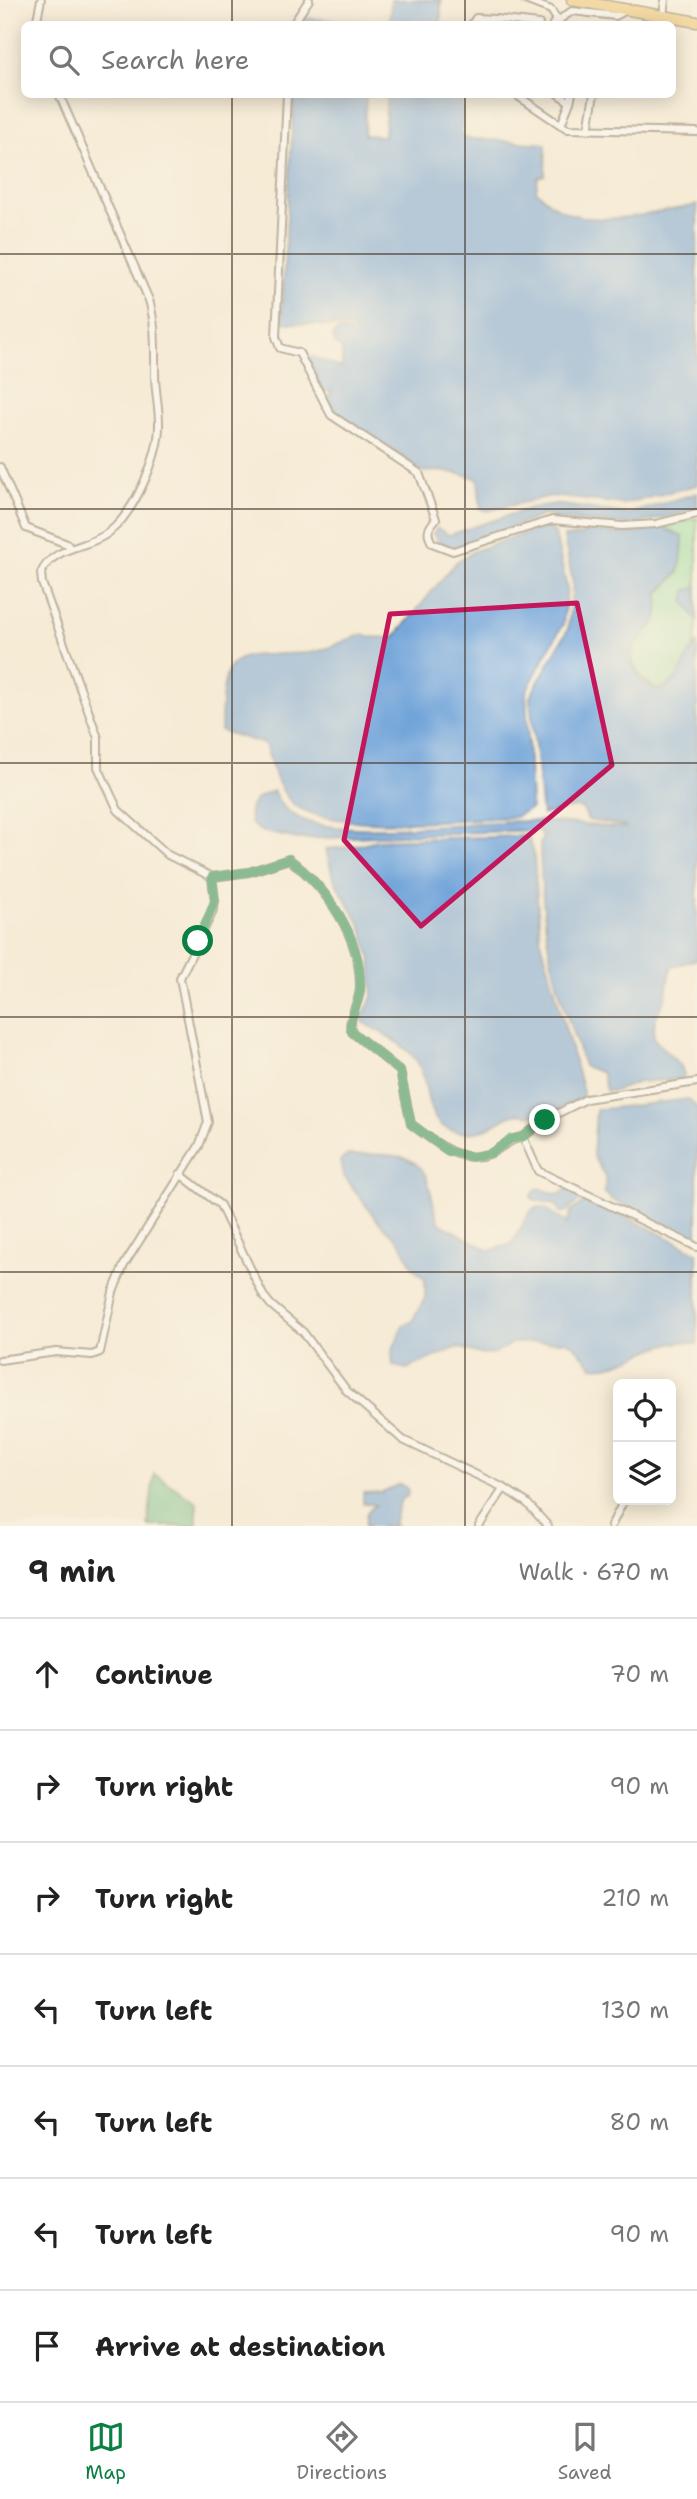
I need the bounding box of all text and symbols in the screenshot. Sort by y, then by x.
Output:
search box [21,21,676,98]
icon: search [45,41,83,79]
text: Search here [101,42,250,77]
route start [182,925,213,956]
route end [529,1104,560,1135]
map controls [613,1379,676,1505]
button: locate [613,1379,676,1442]
button: layers [613,1442,676,1505]
text: 9 min [28,1551,115,1592]
text: Walk · 670 m [518,1557,669,1587]
icon: ahead [28,1655,66,1693]
text: Continue [95,1657,213,1692]
text: 70 m [610,1659,669,1689]
icon: right [28,1767,66,1805]
text: Turn right [95,1769,233,1804]
text: 90 m [609,1771,669,1801]
icon: right [28,1879,66,1917]
text: Turn right [95,1881,233,1916]
text: 210 m [601,1883,669,1913]
icon: left [28,1991,66,2029]
text: Turn left [95,1993,212,2028]
text: 130 m [601,1995,669,2025]
icon: left [28,2103,66,2141]
text: Turn left [95,2105,212,2140]
text: 80 m [610,2107,669,2137]
icon: left [28,2215,66,2253]
text: Turn left [95,2217,212,2252]
text: 90 m [609,2219,669,2249]
icon: arrive [28,2327,66,2365]
text: Arrive at destination [95,2329,385,2364]
tab: Map [85,2418,126,2485]
tab: Directions [297,2418,387,2485]
tab: Saved [558,2418,612,2485]

